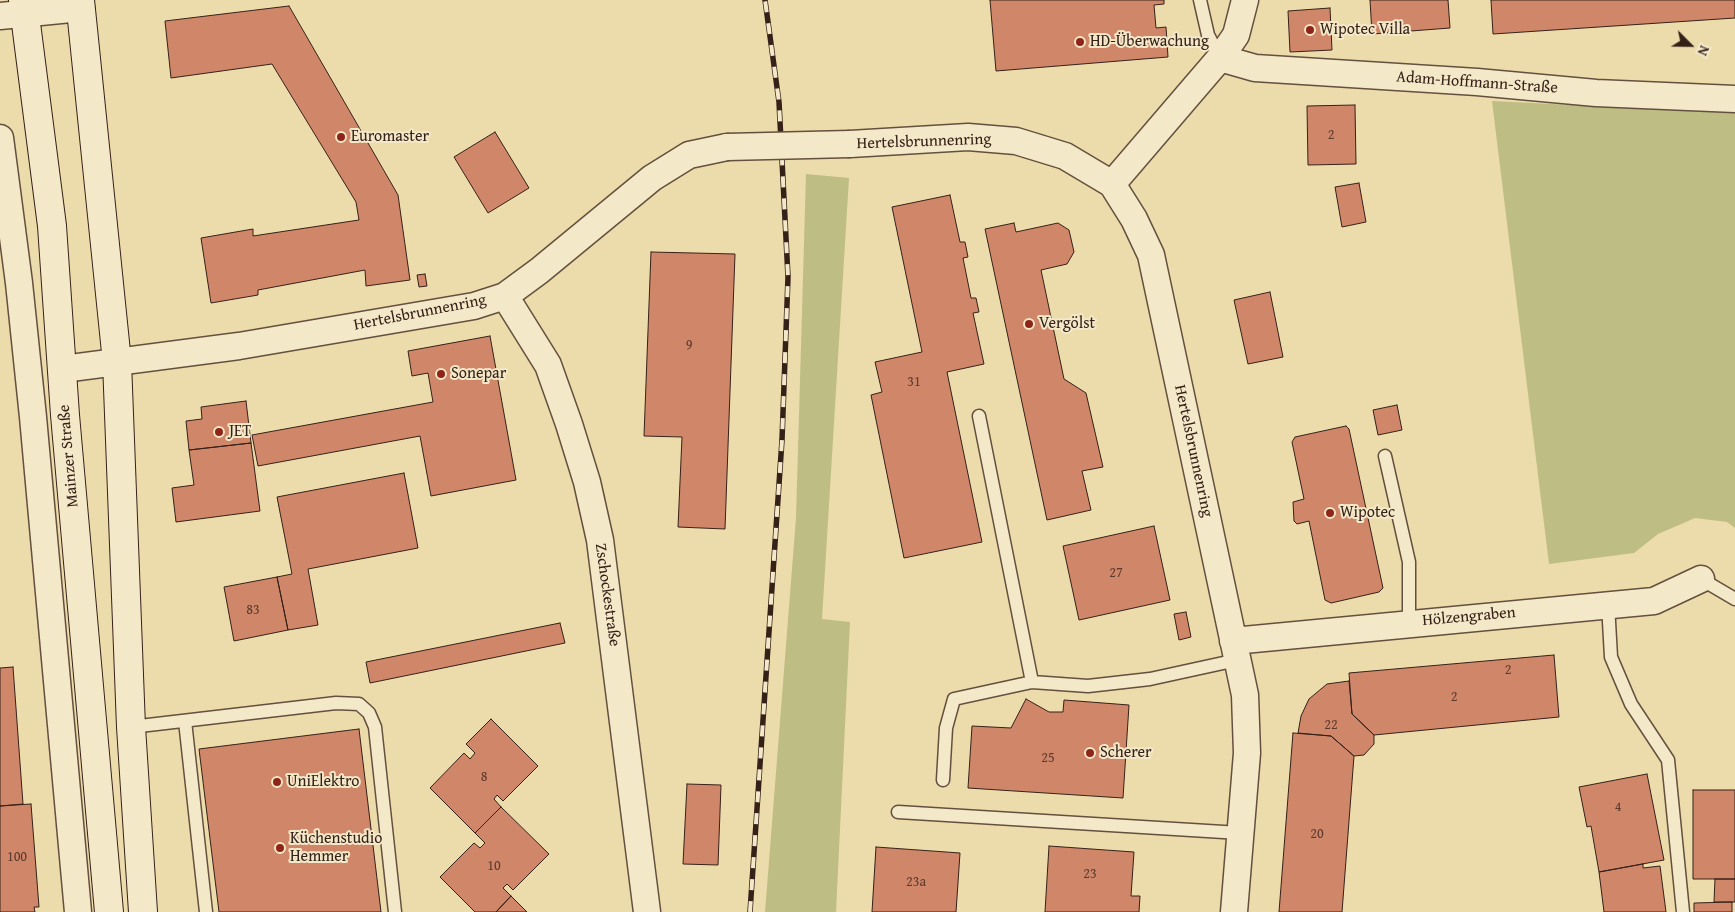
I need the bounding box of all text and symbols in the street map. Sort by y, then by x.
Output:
place label: Wipotec Villa [1320,20,1410,40]
north arrow [1665,20,1715,70]
marker: Wipotec Villa [1304,24,1316,36]
place label: HD-Überwachung [1090,32,1209,52]
marker: HD-Überwachung [1074,36,1086,48]
text: N [1693,43,1715,59]
street label: Adam-Hoffmann-Straße [1396,68,1558,98]
place label: Euromaster [351,127,429,147]
house number: 2 [1328,127,1334,143]
street label: Hertelsbrunnenring [856,130,992,154]
marker: Euromaster [335,131,347,143]
street label: Hertelsbrunnenring [352,291,488,335]
place label: Vergölst [1039,314,1095,334]
marker: Vergölst [1023,318,1035,330]
house number: 9 [686,337,692,353]
place label: Sonepar [451,364,506,384]
marker: Sonepar [435,368,447,380]
house number: 31 [907,374,921,390]
street label: Hertelsbrunnenring [1170,383,1216,519]
street label: Mainzer Straße [55,404,83,508]
place label: JET [229,422,251,442]
marker: JET [213,426,225,438]
place label: Wipotec [1340,503,1395,523]
marker: Wipotec [1324,507,1336,519]
street label: Zschockestraße [590,542,624,648]
house number: 27 [1109,565,1123,581]
house number: 83 [246,602,260,618]
street label: Hölzengraben [1422,603,1516,631]
house number: 2 [1505,662,1511,678]
house number: 2 [1451,689,1457,705]
house number: 22 [1324,717,1338,733]
place label: Scherer [1100,743,1152,763]
marker: Scherer [1084,747,1096,759]
house number: 25 [1041,750,1055,766]
house number: 8 [481,769,487,785]
place label: UniElektro [287,772,359,792]
marker: UniElektro [271,776,283,788]
house number: 4 [1615,799,1621,815]
house number: 20 [1310,826,1324,842]
place label: Küchenstudio Hemmer [290,829,382,867]
marker: Küchenstudio Hemmer [274,842,286,854]
house number: 100 [7,849,27,865]
house number: 10 [487,858,501,874]
house number: 23 [1083,866,1097,882]
house number: 23a [906,874,926,890]

